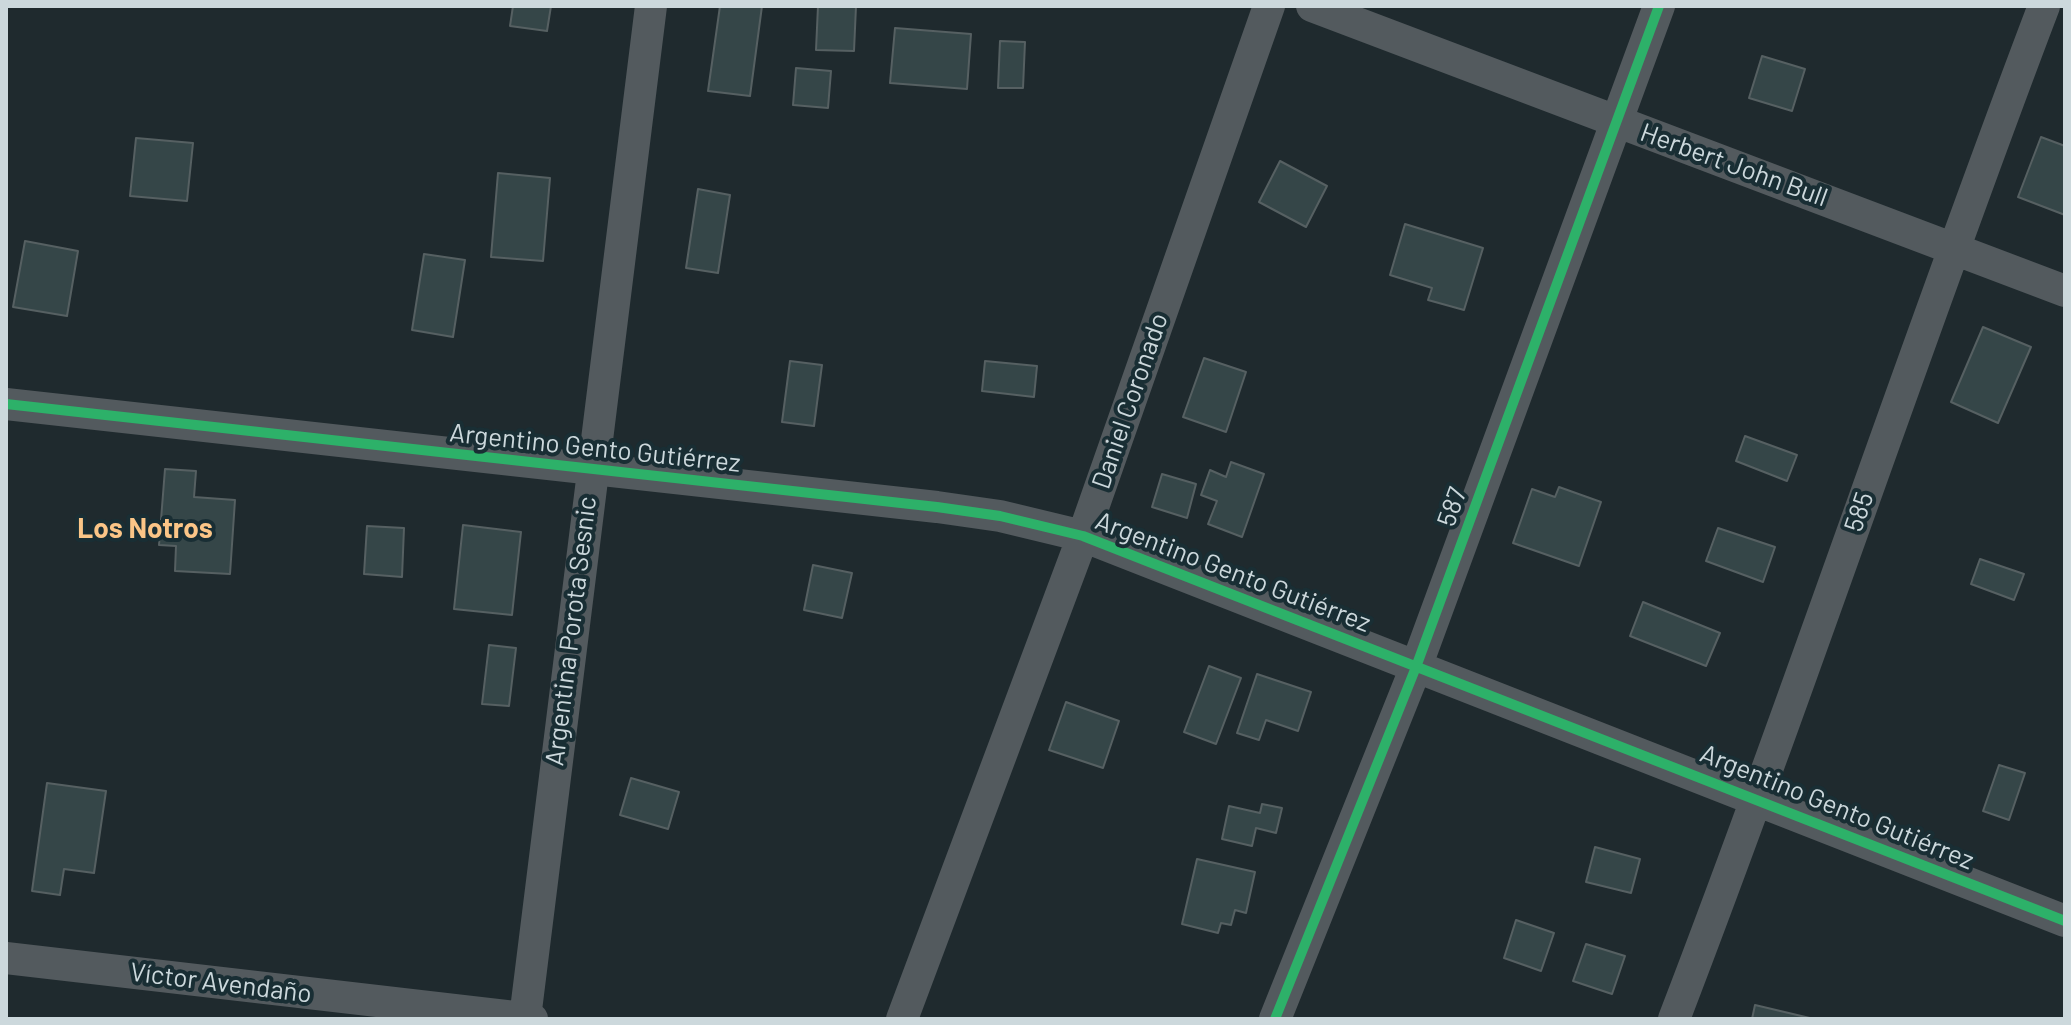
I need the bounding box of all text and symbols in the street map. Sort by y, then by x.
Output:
street label: Herbert John Bull [1636,117,1832,213]
street label: Daniel Coronado [1085,309,1175,493]
street label: Argentino Gento Gutiérrez [448,417,742,479]
street label: 587 [1431,483,1473,531]
street label: 585 [1838,488,1880,536]
street label: Argentina Porota Sesnic [539,495,603,767]
street label: Argentino Gento Gutiérrez [1091,505,1375,639]
district label: Los Notros [77,512,213,546]
street label: Argentino Gento Gutiérrez [1696,738,1978,876]
street label: Víctor Avendaño [128,956,314,1010]

